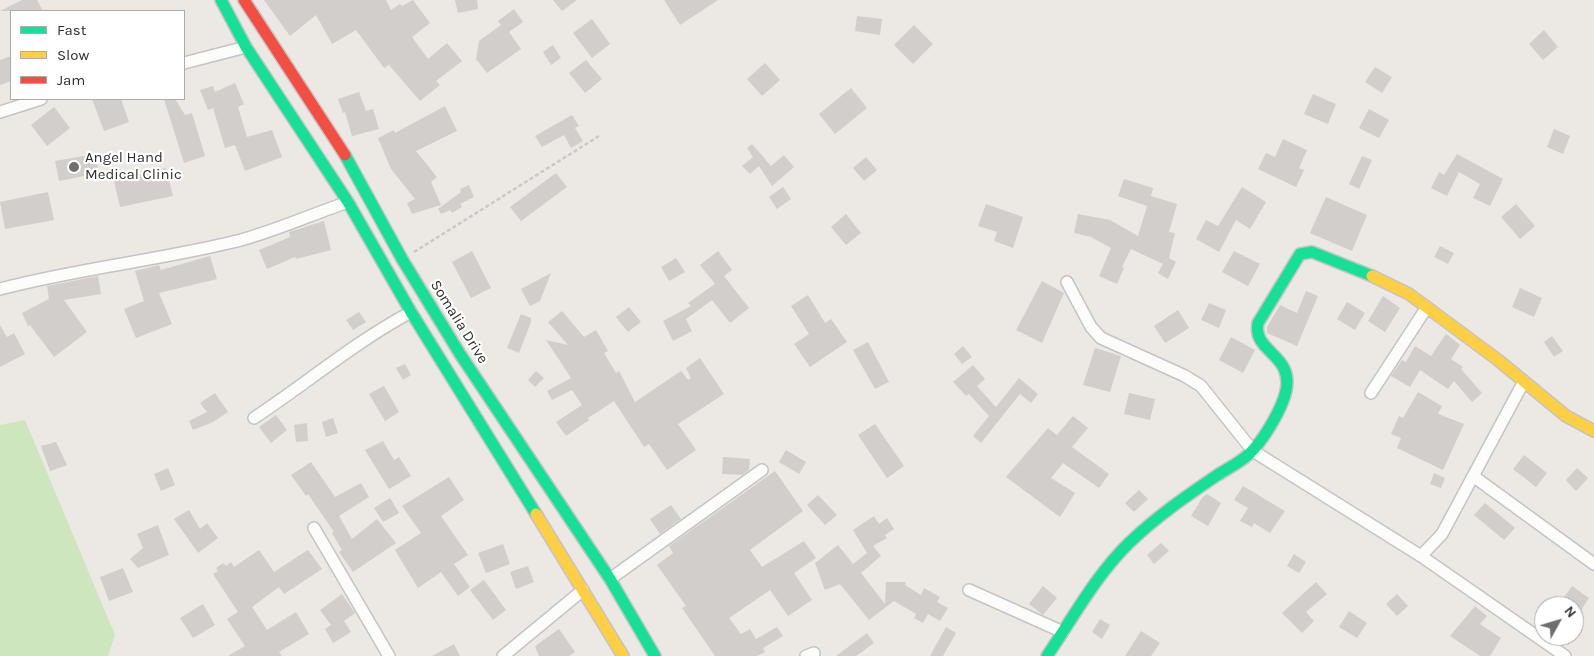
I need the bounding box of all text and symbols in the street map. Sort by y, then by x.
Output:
legend [10,10,185,100]
text: Fast [57,21,86,39]
text: Slow [57,46,89,64]
text: Jam [57,71,85,89]
place label: Angel Hand Medical Clinic [85,149,182,184]
marker: Angel Hand Medical Clinic [67,160,81,174]
street label: Somalia Drive [426,277,492,367]
north arrow [1534,596,1584,646]
text: N [1560,603,1580,621]

